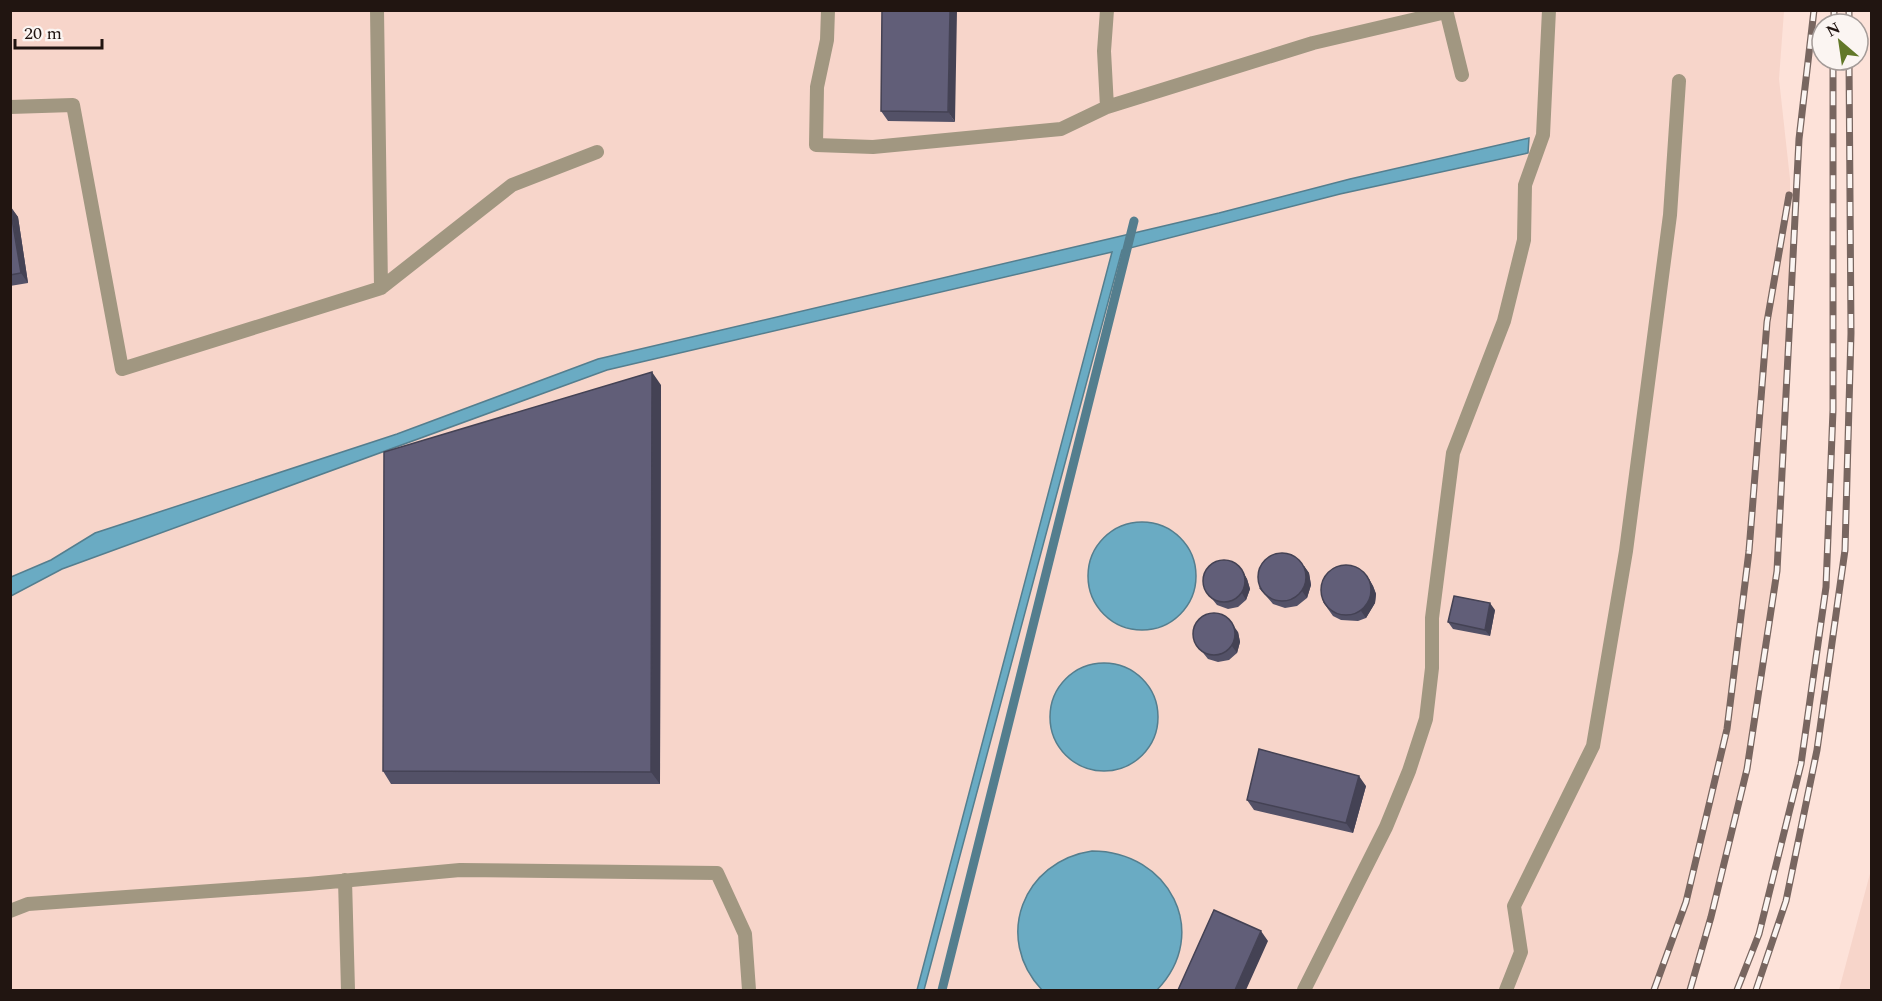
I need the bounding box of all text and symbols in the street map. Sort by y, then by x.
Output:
scale bar [15,12,102,50]
north arrow [1810,12,1870,72]
text: N [1822,16,1845,43]
text: 20 m [24,20,62,47]

